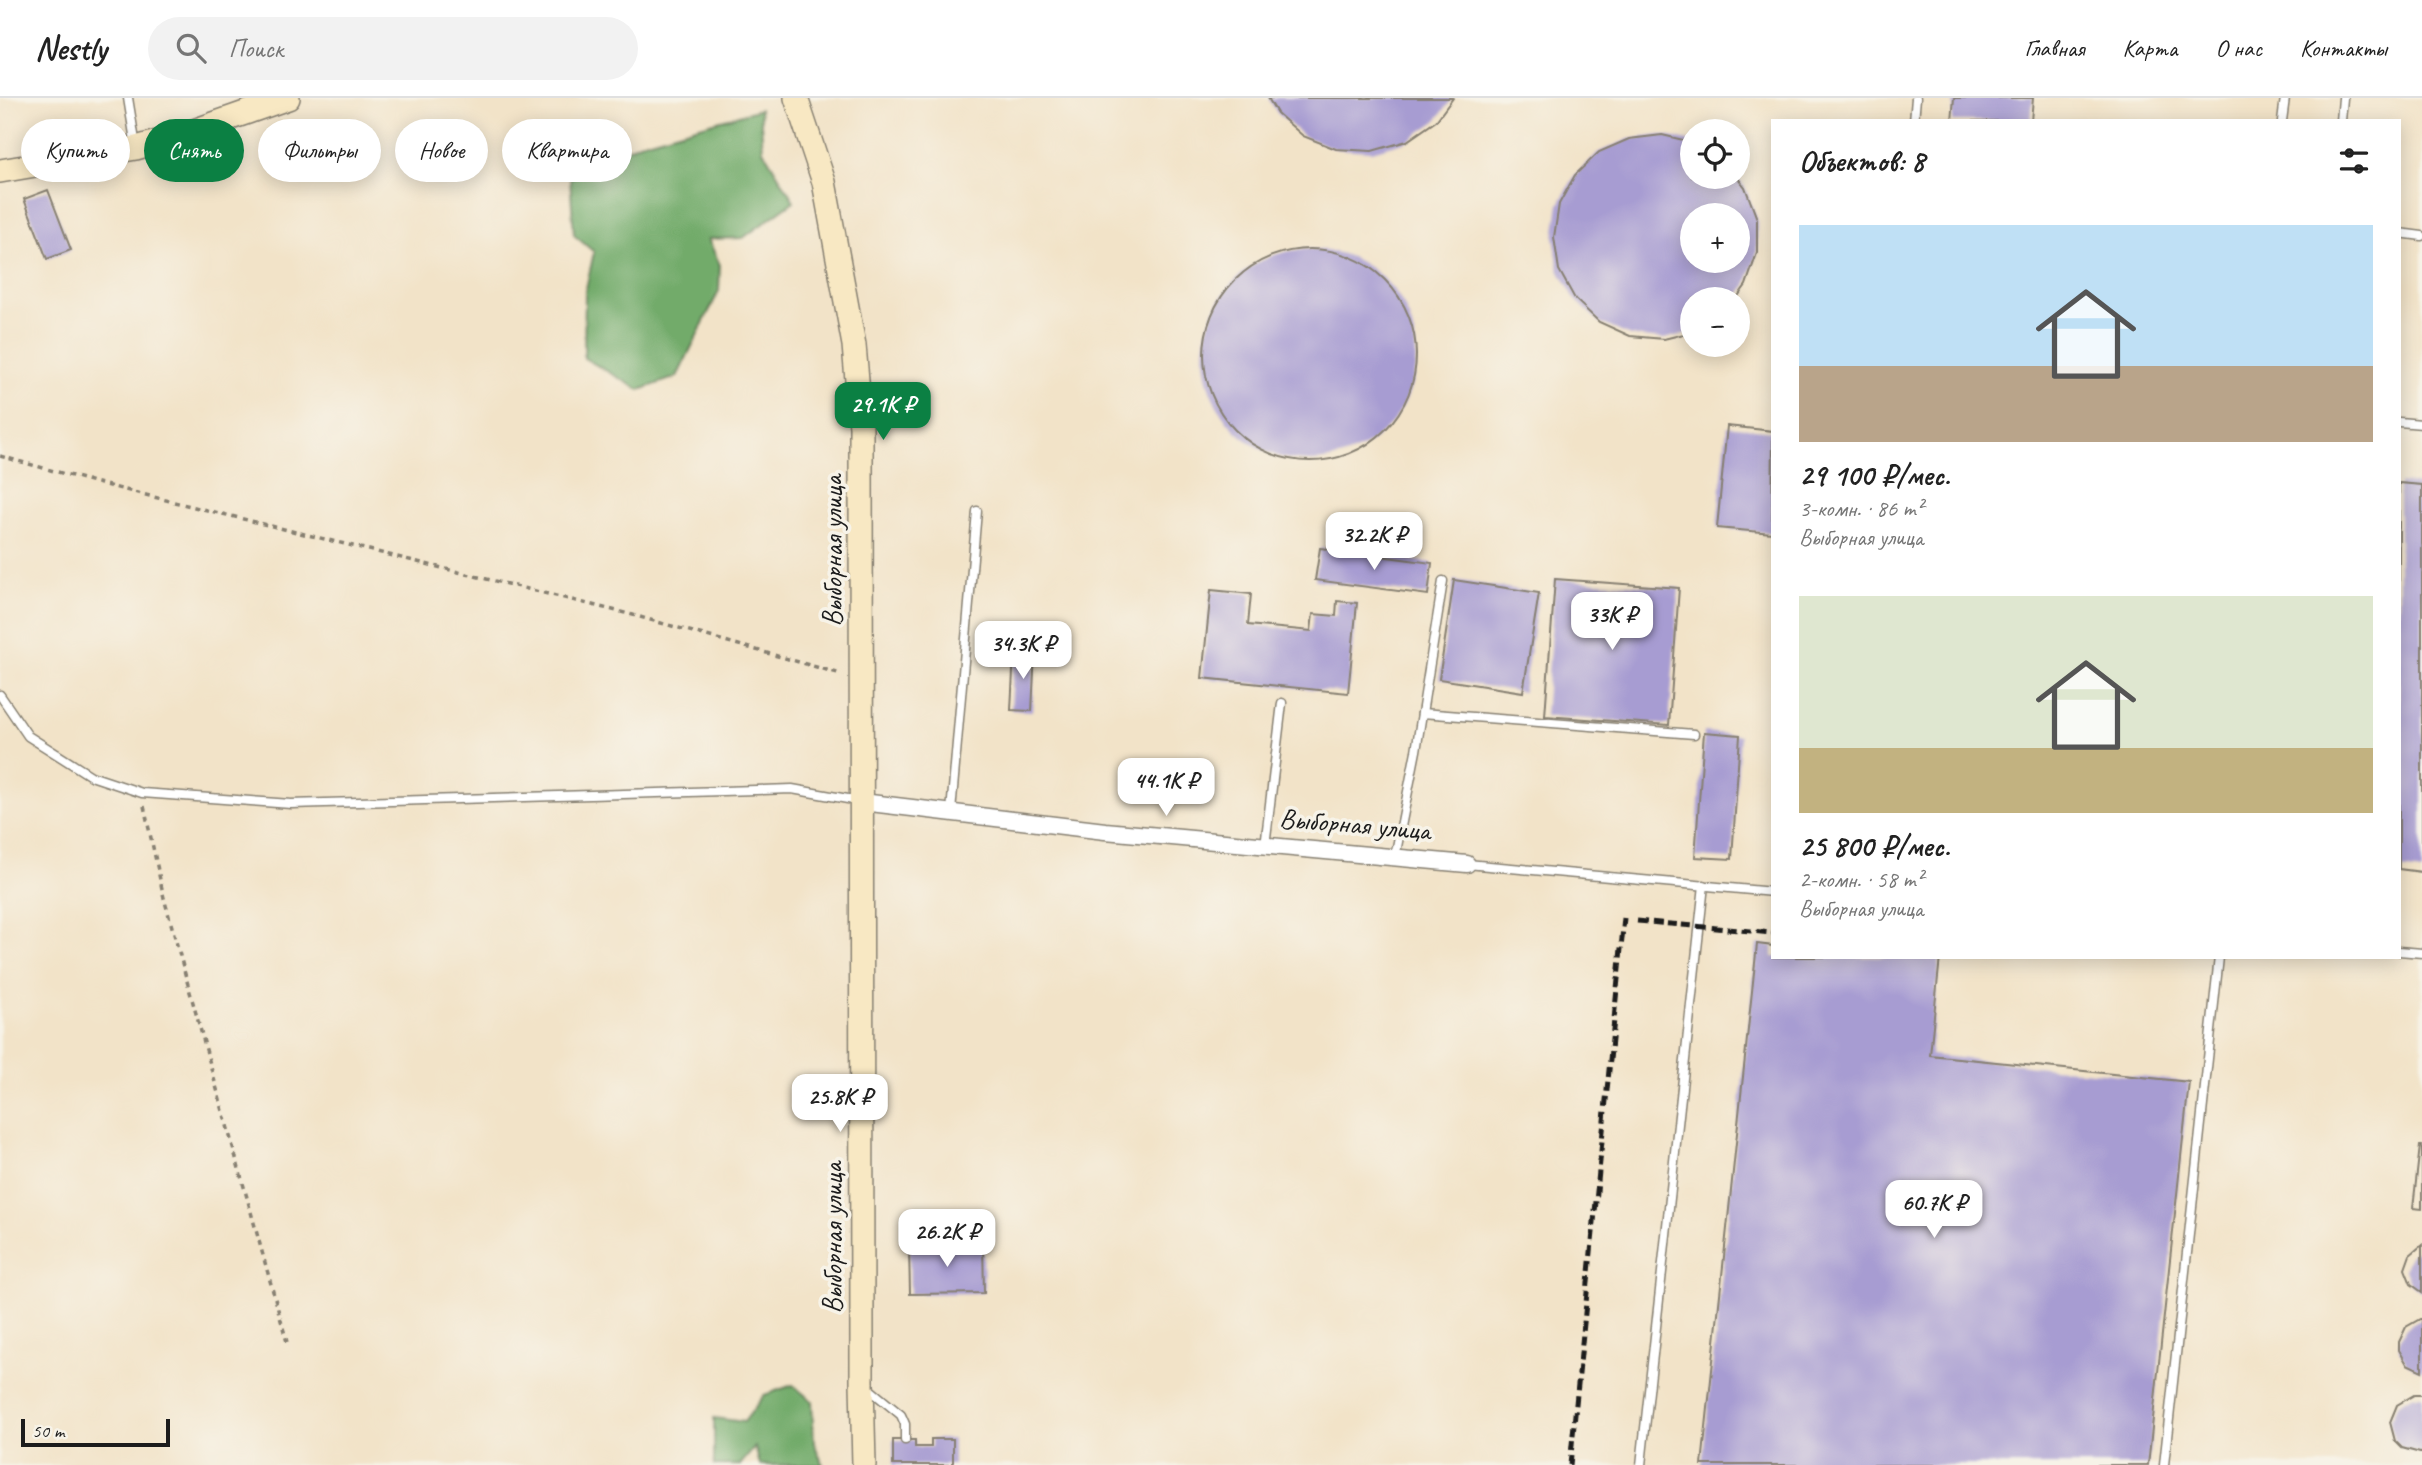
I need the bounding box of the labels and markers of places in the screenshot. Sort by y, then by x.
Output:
pin: 29.1K ₽ [818,382,948,442]
pin: 32.2K ₽ [1309,512,1439,572]
pin: 33K ₽ [1563,592,1661,652]
pin: 34.3K ₽ [958,622,1088,681]
pin: 44.1K ₽ [1101,758,1231,818]
pin: 25.8K ₽ [775,1074,905,1134]
pin: 60.7K ₽ [1869,1180,1999,1240]
pin: 26.2K ₽ [882,1210,1012,1269]

